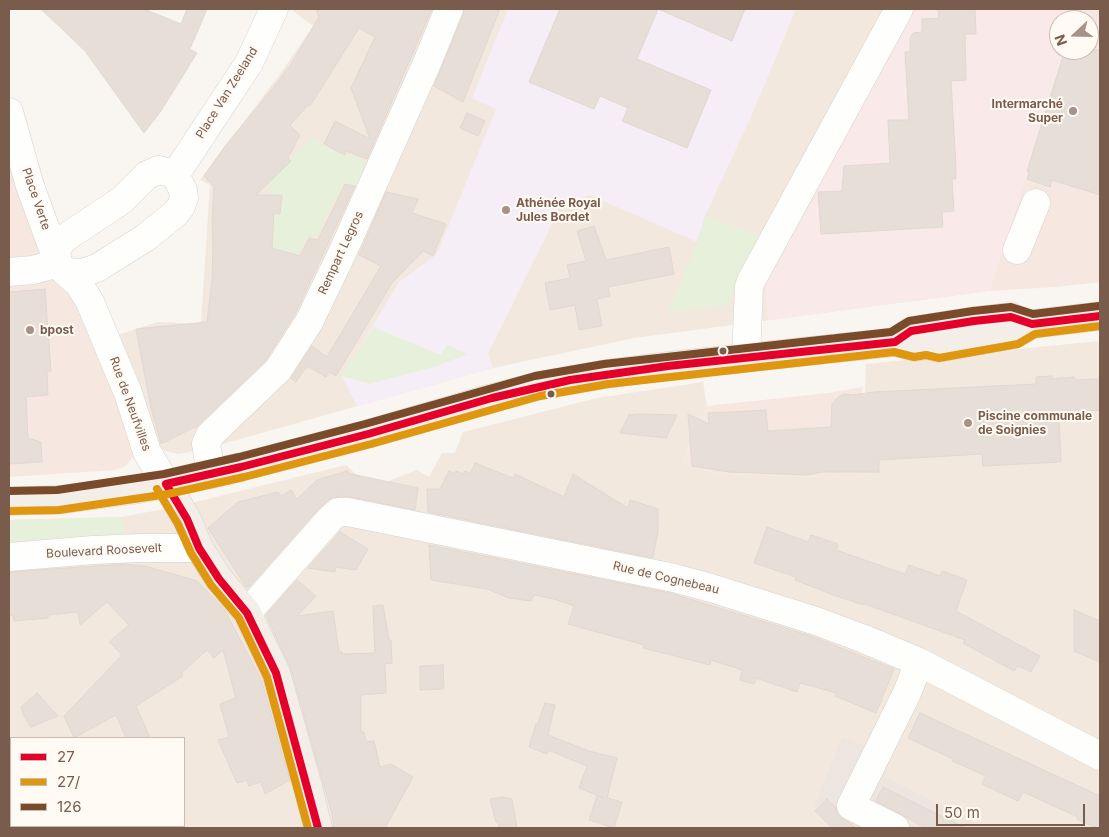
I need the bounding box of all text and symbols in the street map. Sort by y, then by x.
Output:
north arrow [1049,10,1099,60]
text: N [1051,32,1070,48]
street label: Place Van Zeeland [193,45,261,141]
place label: Intermarché Super [992,97,1063,125]
marker: Intermarché Super [1067,105,1079,117]
street label: Place Verte [19,166,53,232]
place label: Athénée Royal Jules Bordet [516,196,600,224]
marker: Athénée Royal Jules Bordet [500,204,512,216]
street label: Rempart Legros [315,209,367,297]
place label: bpost [40,323,74,337]
marker: bpost [24,324,36,336]
unlabelled marker [718,346,728,356]
street label: Rue de Neufvilles [106,355,154,453]
unlabelled marker [546,389,556,399]
place label: Piscine communale de Soignies [978,409,1092,437]
marker: Piscine communale de Soignies [962,417,974,429]
street label: Boulevard Roosevelt [46,541,162,561]
street label: Rue de Cognebeau [611,559,721,597]
legend [10,737,185,827]
text: 27 [57,747,75,766]
text: 27/ [57,772,80,791]
scale bar [939,794,1088,826]
text: 126 [57,797,82,816]
text: 50 m [944,803,980,822]

